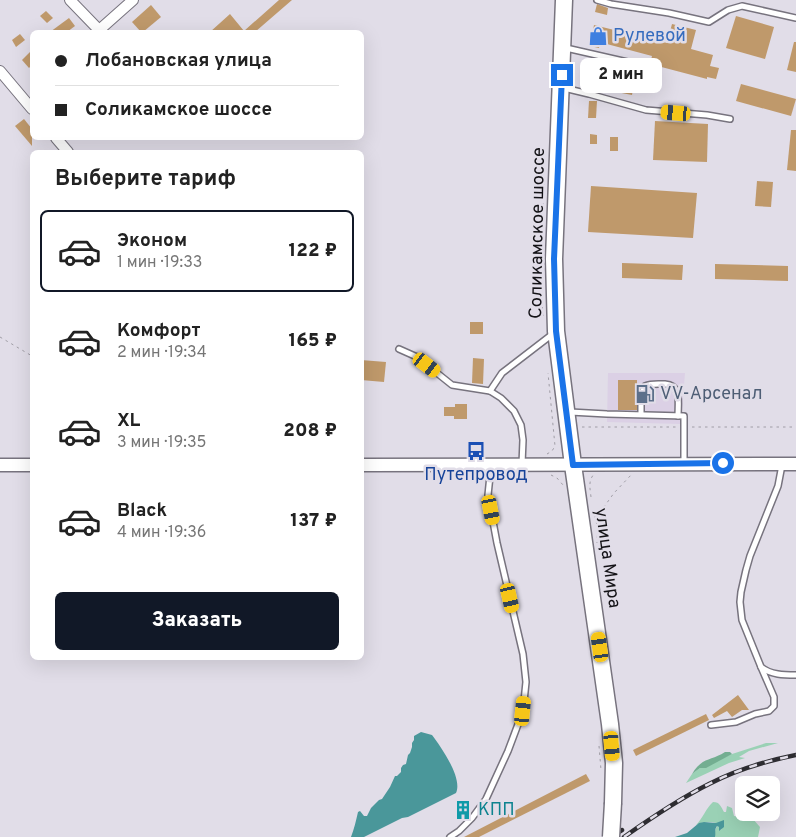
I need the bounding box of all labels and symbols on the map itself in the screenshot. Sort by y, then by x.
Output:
shop icon: Рулевой [587,25,609,47]
place label: Рулевой [613,25,686,48]
callout: 2 мин [580,58,662,92]
route end [551,64,573,86]
car [660,104,691,122]
street label: Соликамское шоссе [525,147,551,319]
car [410,350,443,380]
fuel station icon: VV-Арсенал [634,383,656,405]
place label: VV-Арсенал [660,383,763,406]
bus stop icon: Путепровод [465,440,487,462]
route start [712,452,734,474]
place label: Путепровод [424,464,528,487]
car [480,494,501,526]
street label: улица Мира [589,506,625,610]
car [499,582,520,614]
car [590,631,609,663]
car [513,695,532,727]
car [603,730,620,762]
building icon: КПП [452,799,474,821]
place label: КПП [478,799,515,822]

